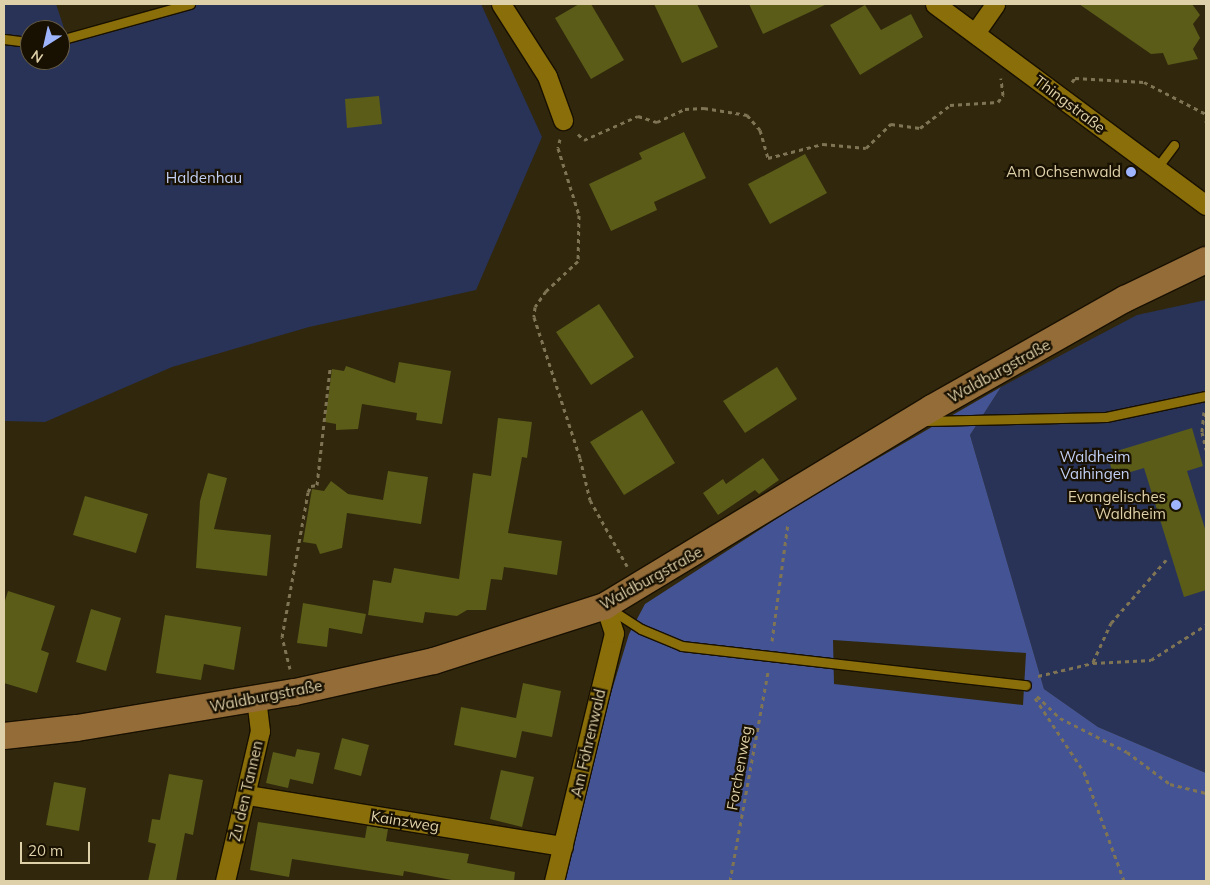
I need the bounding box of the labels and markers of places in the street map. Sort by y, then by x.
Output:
place label: Am Ochsenwald [1006,163,1121,181]
marker: Am Ochsenwald [1125,166,1137,178]
place label: Evangelisches Waldheim [1068,487,1166,522]
marker: Evangelisches Waldheim [1170,499,1182,511]

